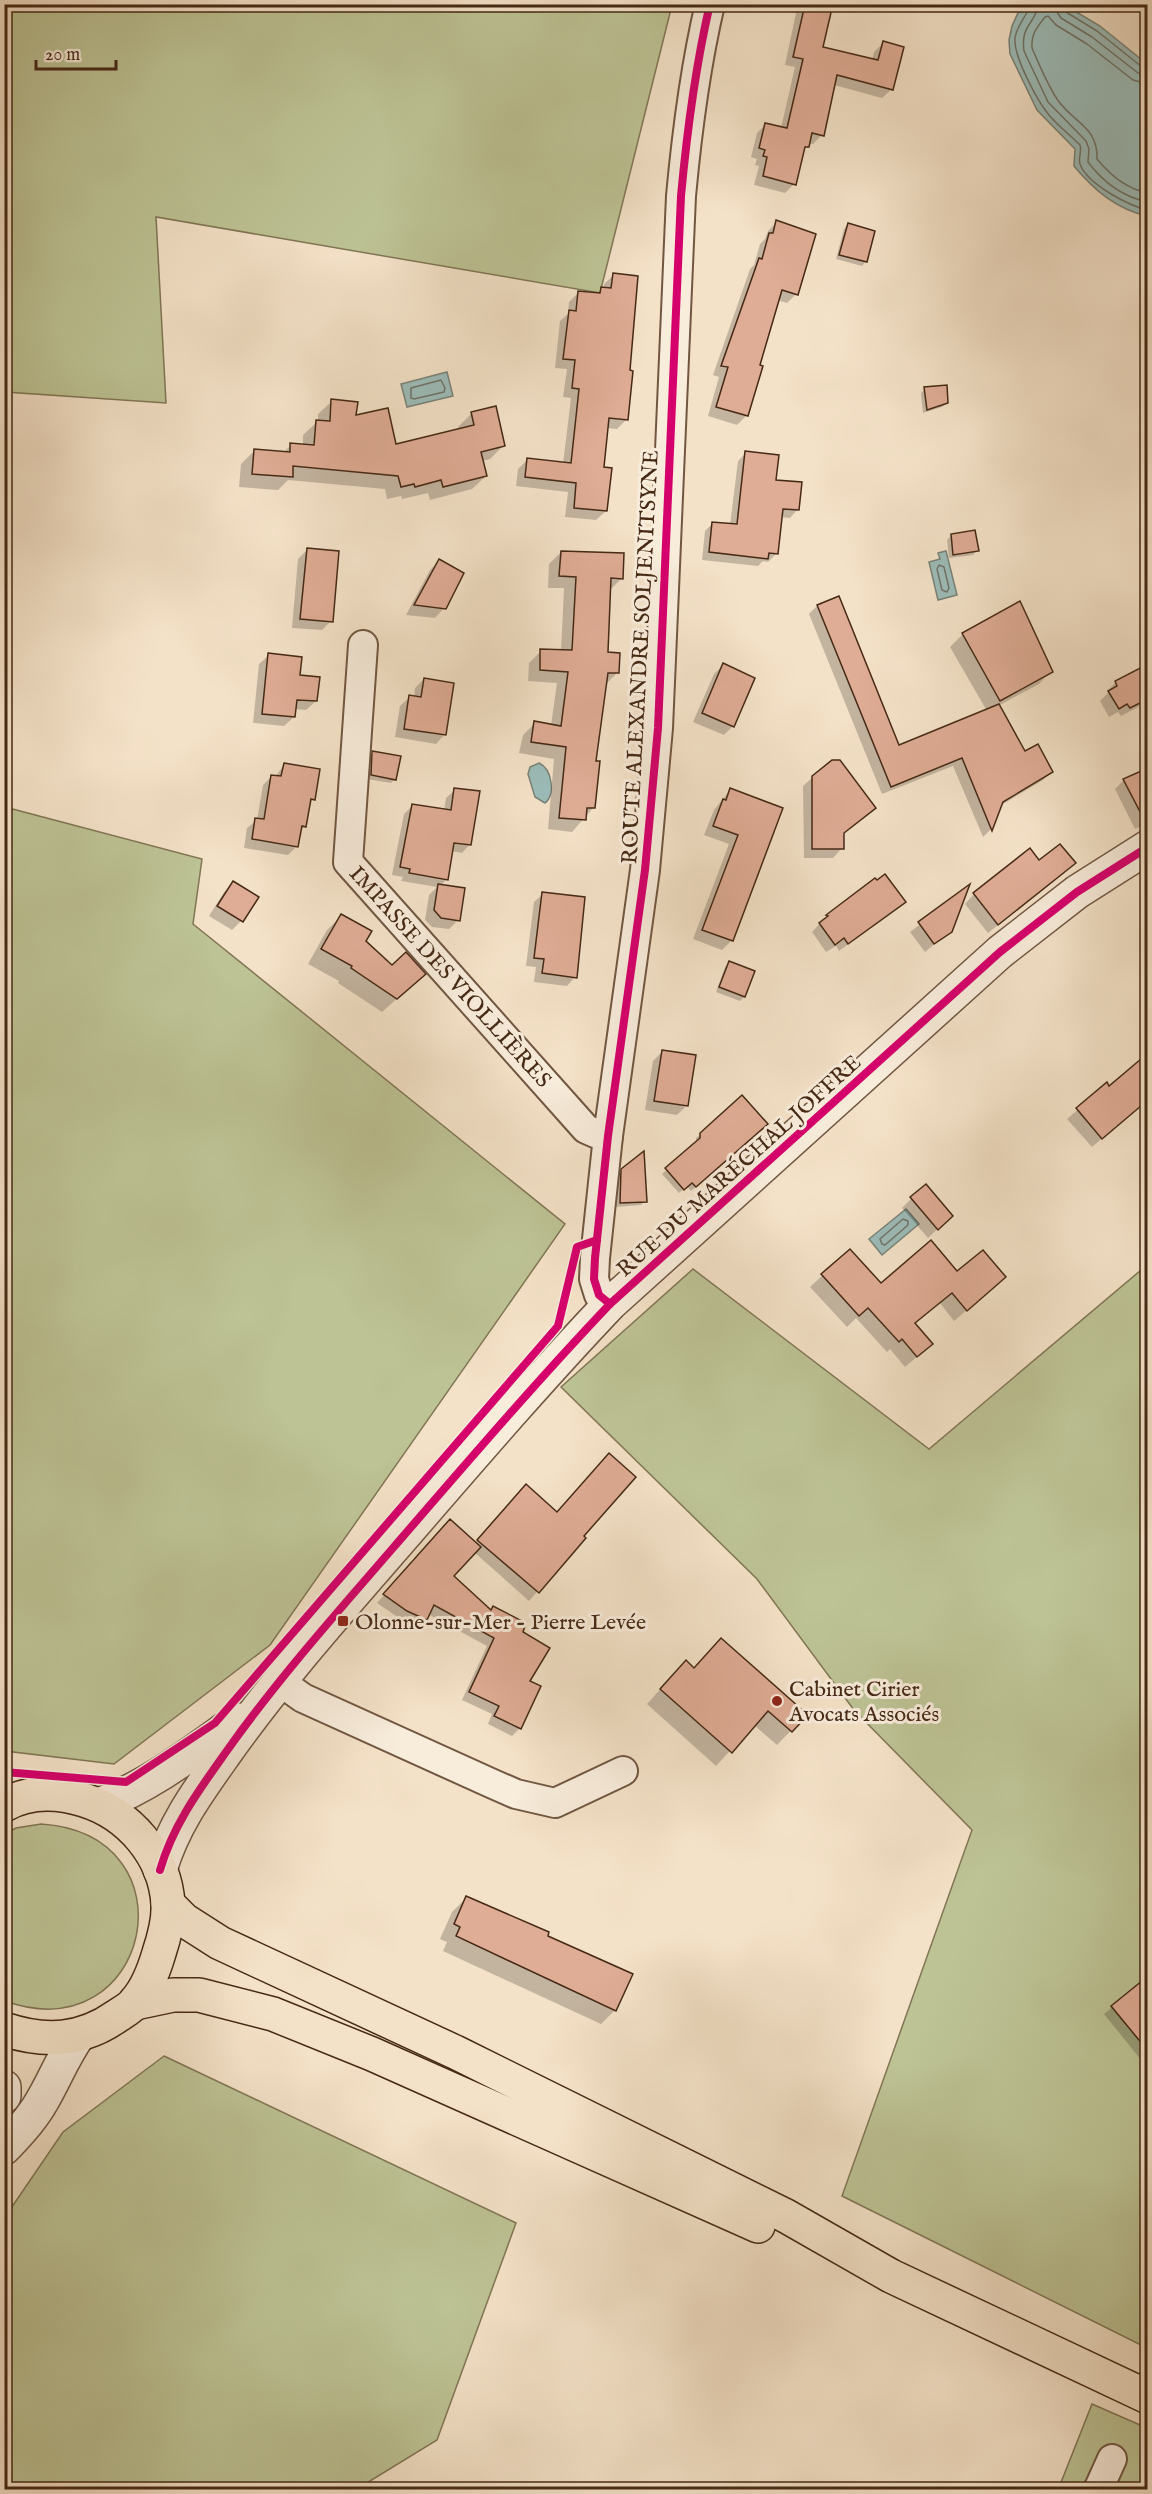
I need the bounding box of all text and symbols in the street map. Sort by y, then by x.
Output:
scale bar [36,33,116,71]
text: 20 m [45,44,80,67]
street label: ROUTE ALEXANDRE SOLJENITSYNE [616,449,666,865]
street label: IMPASSE DES VIOLLIÈRES [342,861,557,1094]
street label: RUE DU MARÉCHAL JOFFRE [611,1049,867,1284]
place label: Olonne-sur-Mer - Pierre Levée [355,1609,646,1637]
marker: Olonne-sur-Mer - Pierre Levée [336,1614,350,1628]
place label: Cabinet Cirier Avocats Associés [788,1676,939,1729]
marker: Cabinet Cirier Avocats Associés [770,1694,784,1708]

